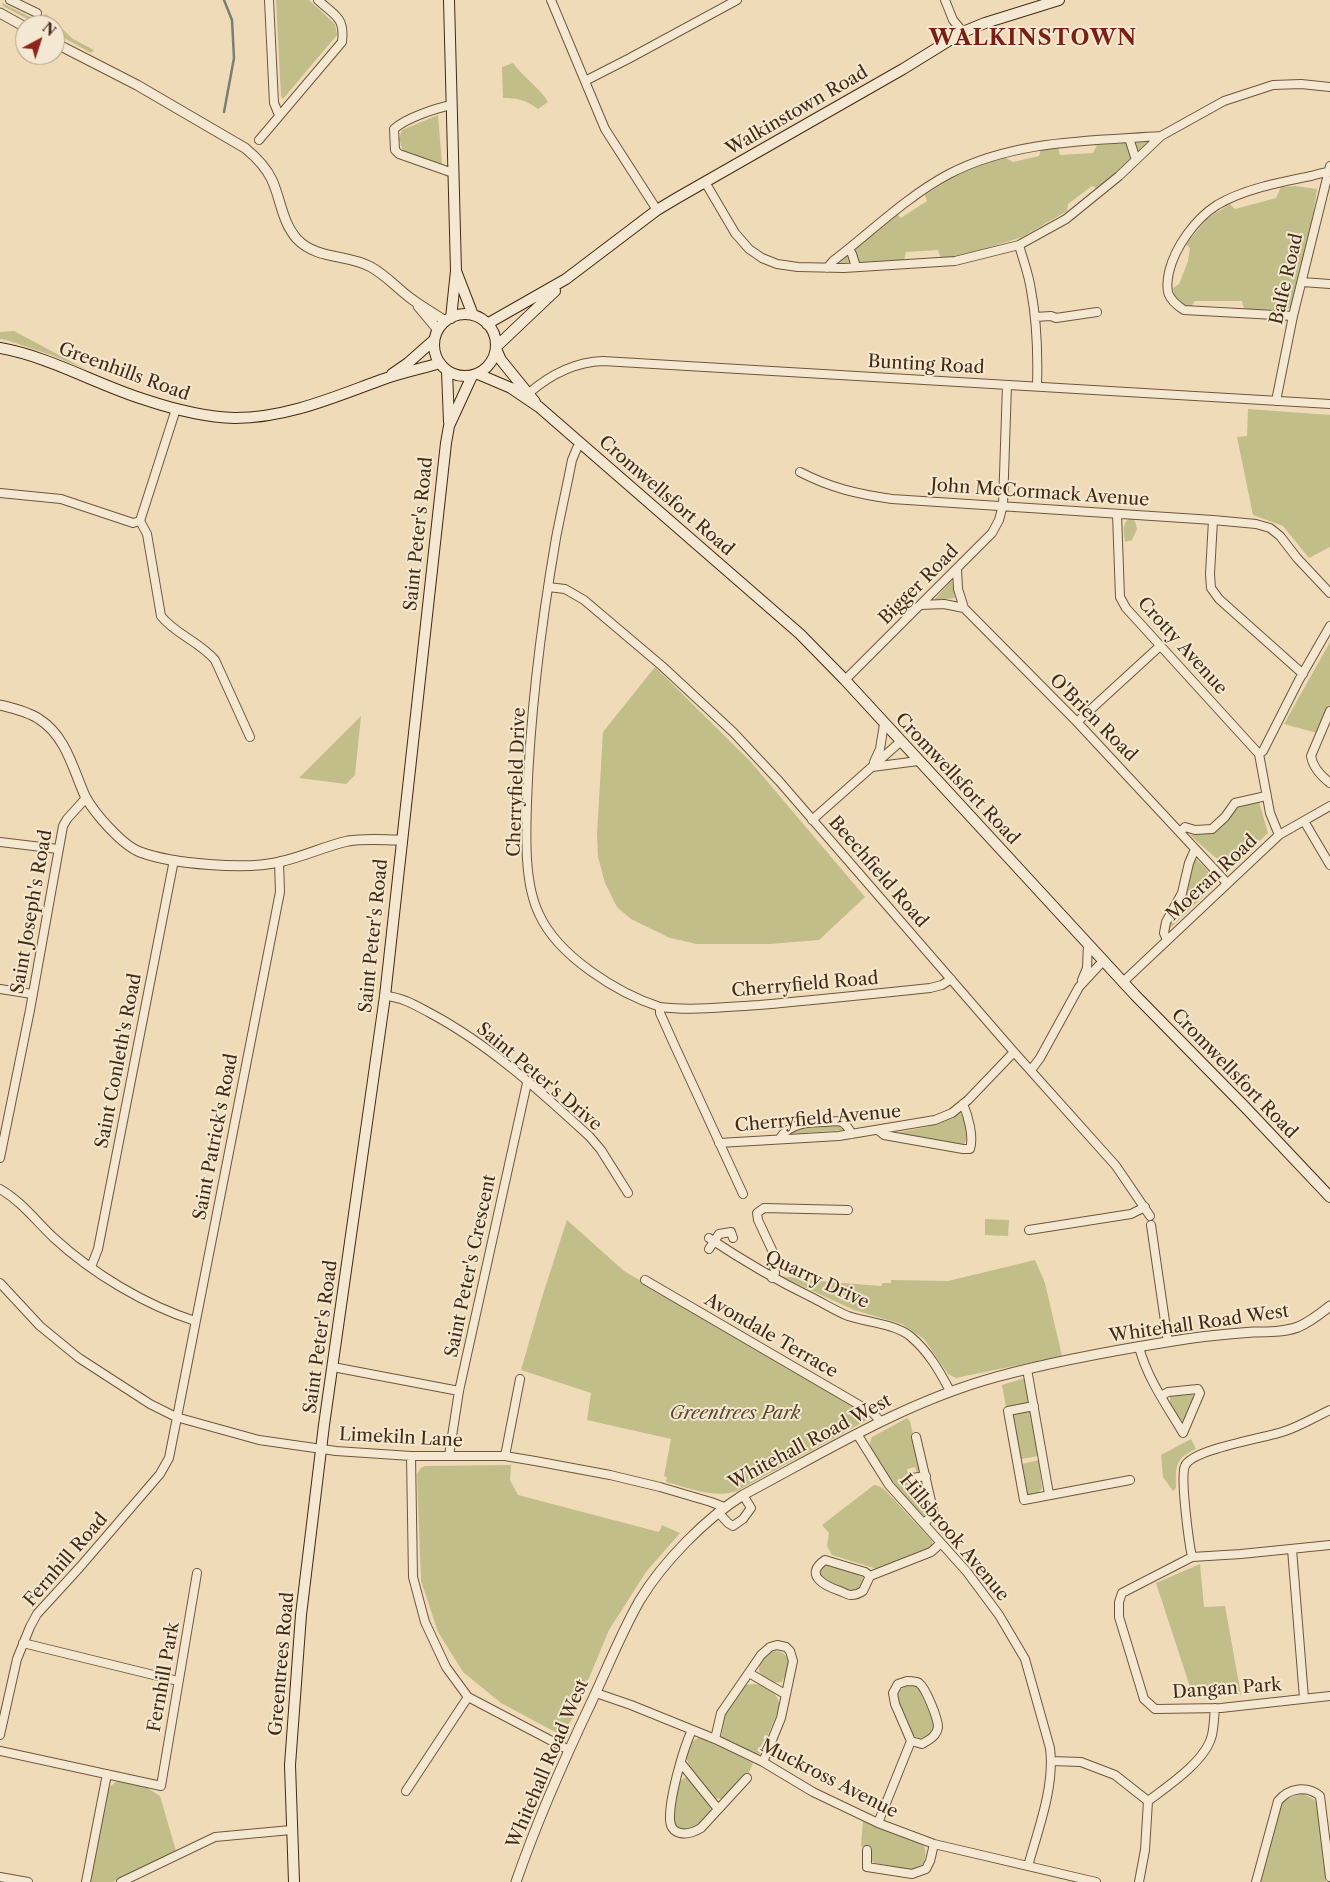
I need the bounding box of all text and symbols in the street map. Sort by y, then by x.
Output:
north arrow [15,15,65,65]
text: N [39,18,59,40]
district label: WALKINSTOWN [927,26,1139,52]
street label: Walkinstown Road [722,62,872,160]
street label: Balfe Road [1266,231,1308,327]
street label: Greenhills Road [56,338,192,406]
street label: Bunting Road [867,351,985,379]
street label: Cromwellsfort Road [594,431,738,561]
street label: Saint Peter's Road [400,456,438,612]
street label: John McCormack Avenue [930,475,1150,511]
street label: Bigger Road [875,541,963,629]
street label: Crotty Avenue [1133,593,1231,699]
street label: O'Brien Road [1045,670,1141,766]
street label: Cherryfield Drive [504,707,530,857]
street label: Cromwellsfort Road [890,709,1024,849]
street label: Beechfield Road [824,812,932,932]
street label: Saint Joseph's Road [7,828,57,996]
street label: Moeran Road [1162,830,1262,926]
street label: Saint Peter's Road [355,858,393,1014]
street label: Cherryfield Road [731,968,879,1002]
street label: Saint Conleth's Road [91,972,147,1150]
street label: Cromwellsfort Road [1166,1005,1302,1143]
street label: Saint Peter's Drive [472,1018,606,1136]
street label: Saint Patrick's Road [189,1052,243,1222]
street label: Cherryfield Avenue [734,1101,902,1137]
street label: Saint Peter's Crescent [441,1173,501,1359]
street label: Quarry Drive [762,1246,872,1314]
street label: Saint Peter's Road [300,1259,342,1415]
street label: Avondale Terrace [700,1289,842,1383]
street label: Whitehall Road West [1108,1301,1290,1347]
street label: Whitehall Road West [725,1390,895,1494]
park label: Greentrees Park [670,1403,800,1425]
street label: Limekiln Lane [339,1424,463,1452]
street label: Hillsbrook Avenue [895,1470,1013,1606]
street label: Fernhill Road [20,1509,112,1611]
street label: Greentrees Road [265,1591,299,1737]
street label: Fernhill Park [144,1620,184,1734]
street label: Dangan Park [1172,1674,1282,1704]
street label: Whitehall Road West [503,1676,593,1852]
street label: Muckross Avenue [757,1735,901,1823]

